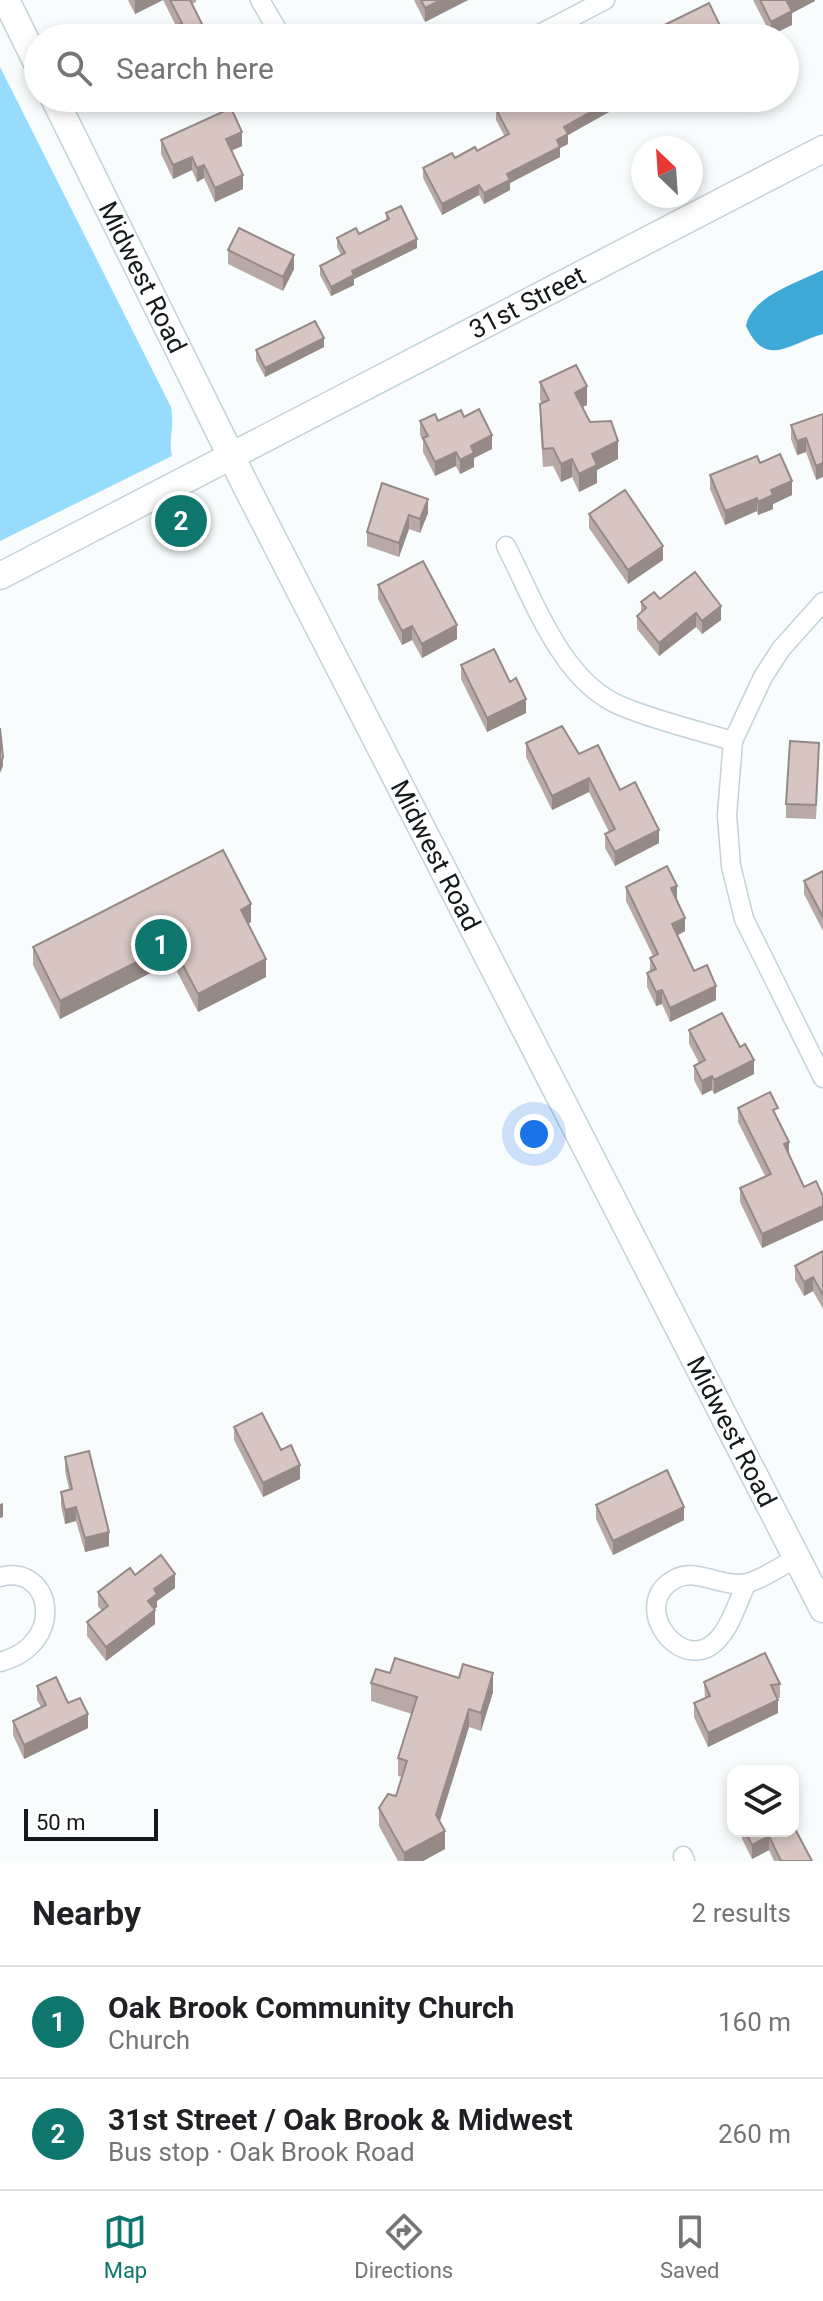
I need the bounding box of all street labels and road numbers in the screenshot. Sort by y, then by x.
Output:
street label: Midwest Road [93,197,193,358]
street label: 31st Street [464,260,590,345]
street label: Midwest Road [385,775,487,936]
street label: Midwest Road [681,1351,783,1512]

